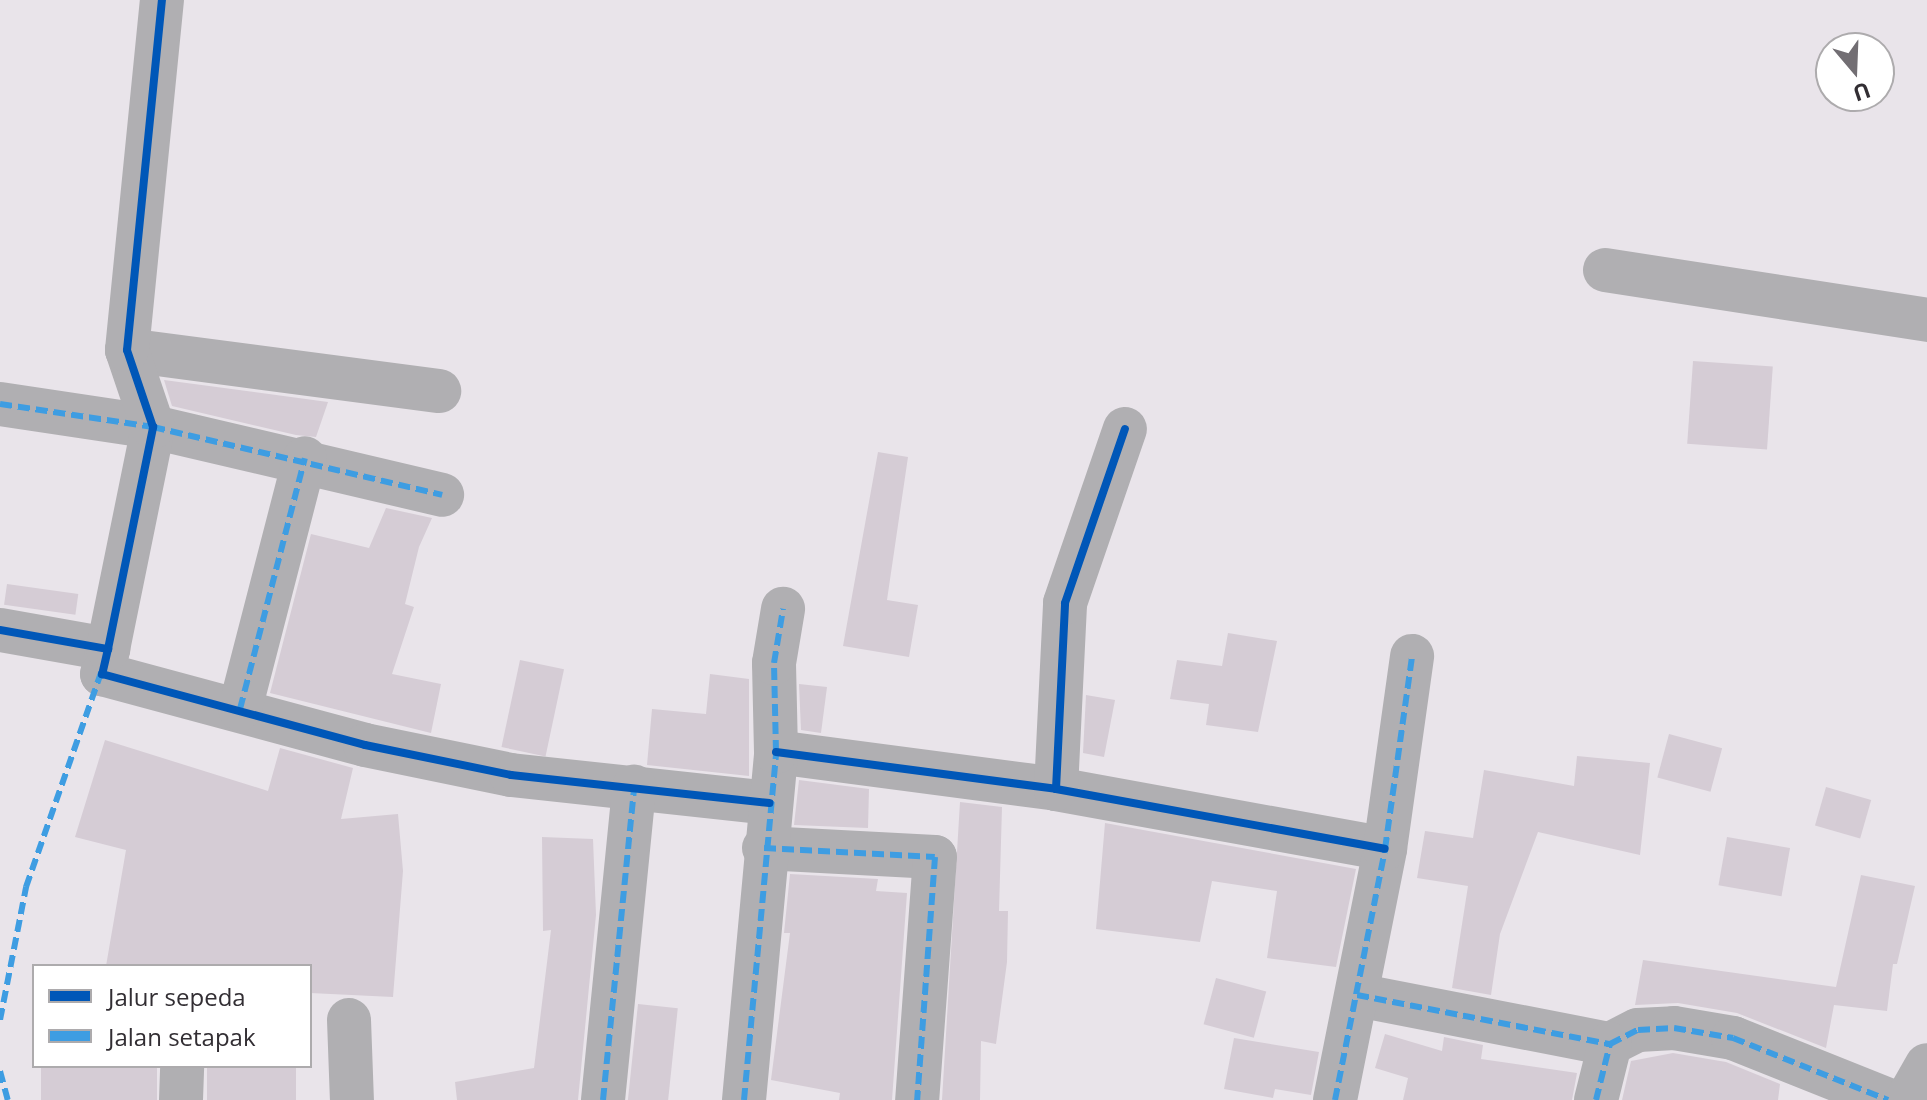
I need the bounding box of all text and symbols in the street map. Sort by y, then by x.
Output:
north arrow [1815,32,1895,112]
text: U [1849,76,1875,110]
legend [32,964,312,1068]
text: Jalur sepeda [108,980,246,1013]
text: Jalan setapak [108,1020,256,1053]

